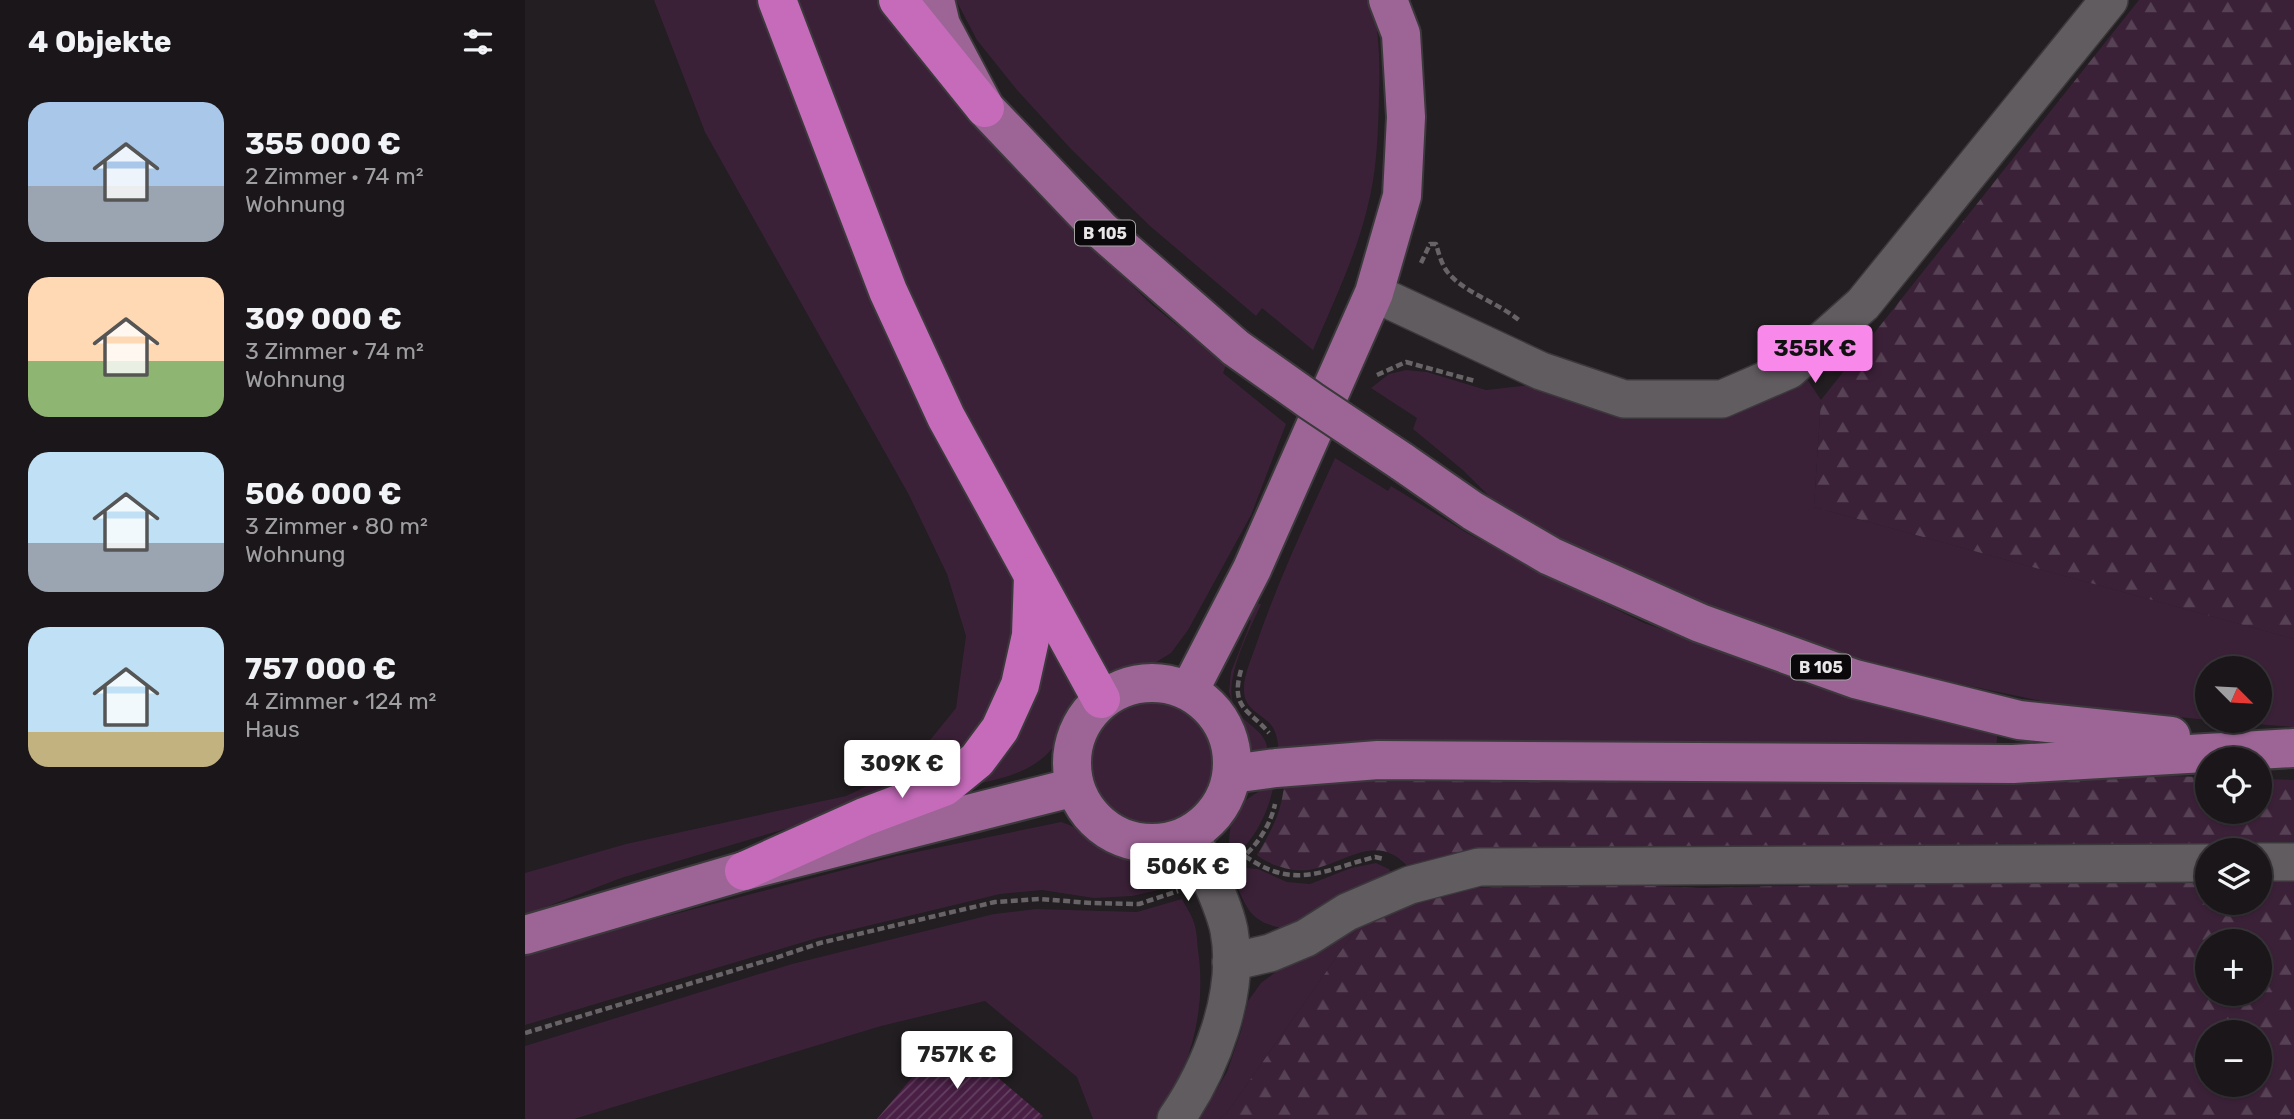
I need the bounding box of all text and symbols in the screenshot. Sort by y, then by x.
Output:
icon: filters [459,23,497,61]
text: 4 Objekte [28,24,171,60]
text: 355 000 € [245,126,401,162]
icon: home [84,130,168,214]
text: 2 Zimmer · 74 m² [245,162,424,190]
text: Wohnung [245,190,346,218]
road number: B 105 [1075,220,1135,246]
text: 309 000 € [245,301,402,337]
icon: home [84,305,168,389]
pin: 355K € [1758,326,1872,385]
text: 355K € [1774,334,1856,362]
text: 3 Zimmer · 74 m² [245,337,424,365]
text: Wohnung [245,365,346,393]
text: 506 000 € [245,476,402,512]
icon: home [84,480,168,564]
text: 3 Zimmer · 80 m² [245,512,428,540]
text: Wohnung [245,540,346,568]
text: 757 000 € [245,651,396,687]
road number: B 105 [1791,654,1851,680]
icon: home [84,655,168,739]
north arrow [2195,656,2271,733]
map controls [2195,656,2272,1097]
text: 4 Zimmer · 124 m² [245,687,436,715]
text: Haus [245,715,300,743]
pin: 309K € [845,740,959,800]
button: locate [2195,747,2272,824]
text: 309K € [860,749,944,777]
button: layers [2195,838,2272,915]
pin: 506K € [1131,844,1245,903]
text: 506K € [1146,852,1230,880]
button: + [2195,929,2272,1006]
button: − [2195,1020,2272,1097]
pin: 757K € [900,1032,1014,1091]
text: 757K € [917,1040,997,1068]

